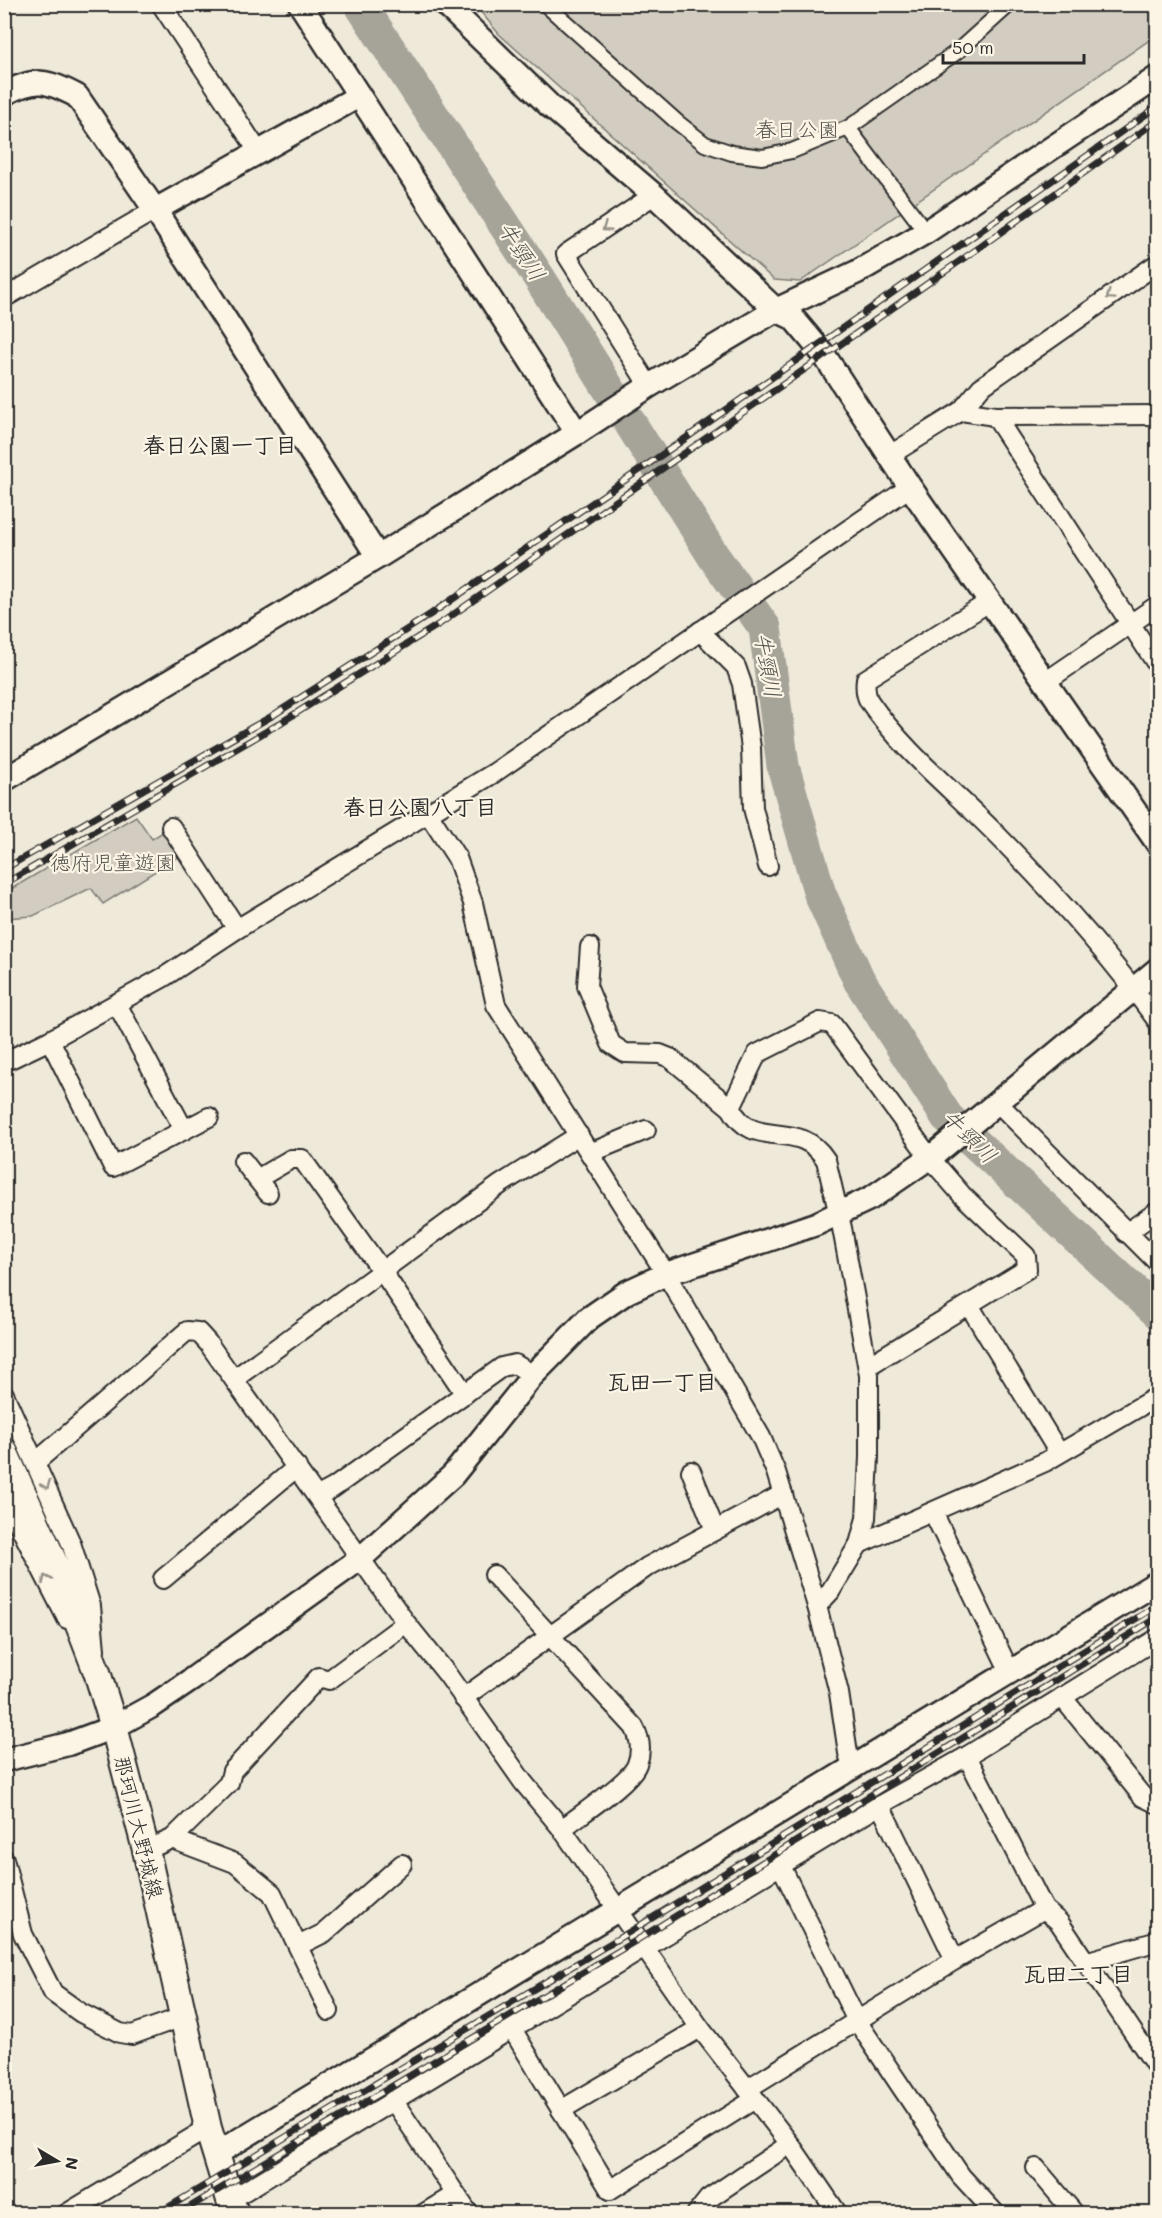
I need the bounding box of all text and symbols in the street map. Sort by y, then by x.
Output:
scale bar [943,27,1084,65]
text: 50 m [952,35,994,59]
park label: 春日公園 [755,115,839,142]
water label: 牛頸川 [492,215,553,286]
one-way arrow [601,221,612,232]
one-way arrow [1105,289,1116,300]
district label: 春日公園一丁目 [143,430,297,459]
water label: 牛頸川 [748,630,789,700]
district label: 春日公園八丁目 [343,792,497,821]
park label: 徳府児童遊園 [50,848,176,875]
water label: 牛頸川 [937,1102,1004,1169]
district label: 瓦田一丁目 [607,1367,717,1396]
one-way arrow [39,1479,51,1490]
one-way arrow [42,1575,53,1586]
street label: 那珂川大野城線 [109,1752,170,1901]
district label: 瓦田二丁目 [1023,1959,1133,1988]
north arrow [27,2131,87,2191]
text: N [61,2156,84,2172]

